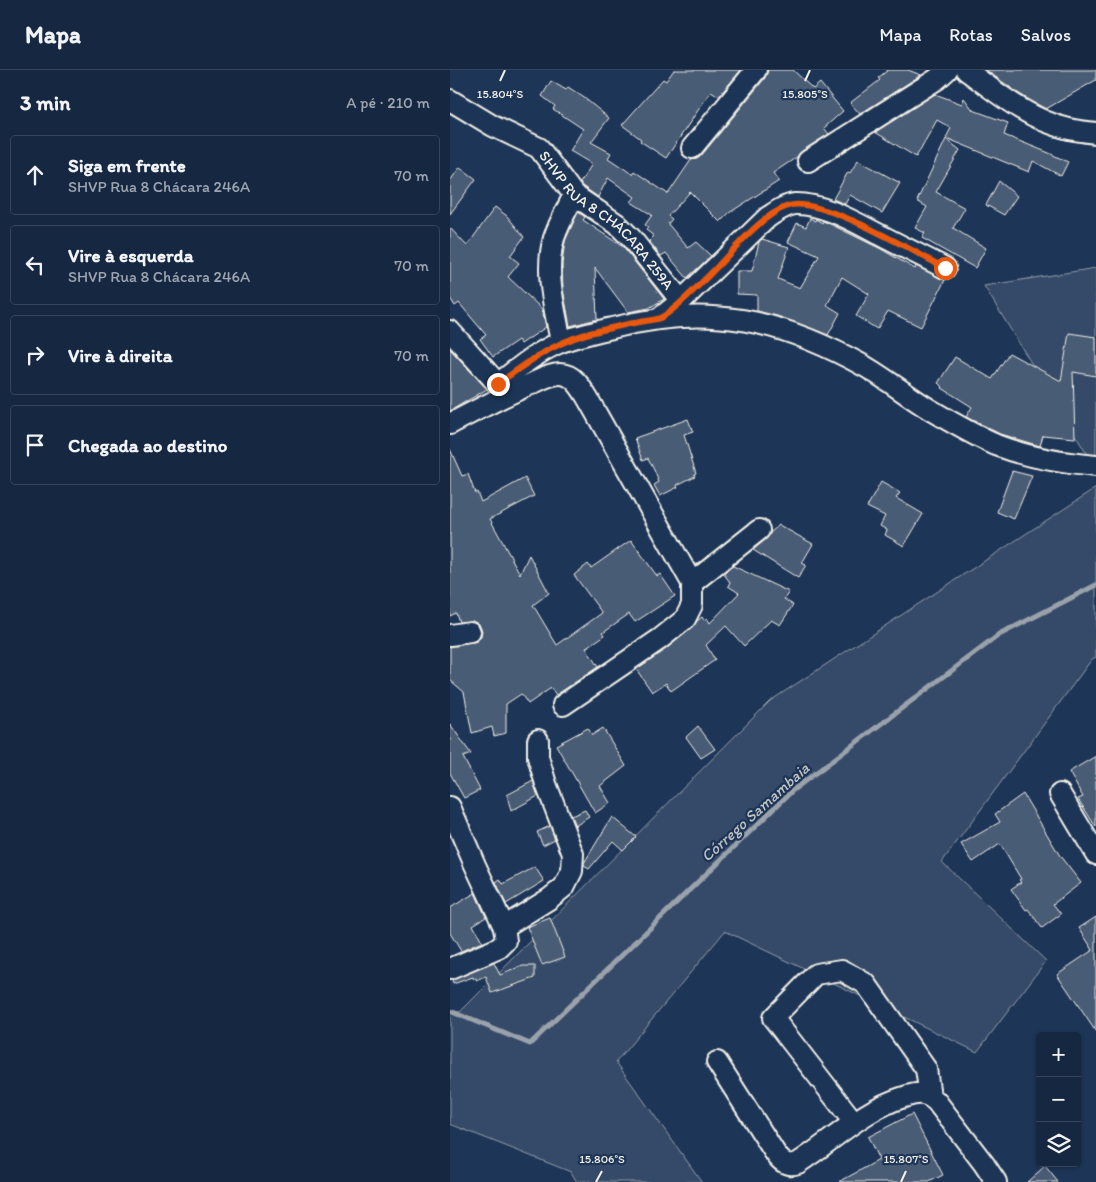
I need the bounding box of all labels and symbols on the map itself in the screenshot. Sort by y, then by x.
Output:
text: 15.804°S [477,87,523,101]
text: 15.805°S [782,87,828,101]
street label: SHVP RUA 8 CHÁCARA 259A [535,147,678,294]
route start [934,257,957,280]
route end [487,373,510,396]
water label: Córrego Samambaia [697,758,814,866]
text: 15.806°S [579,1152,625,1166]
text: 15.807°S [883,1152,929,1166]

